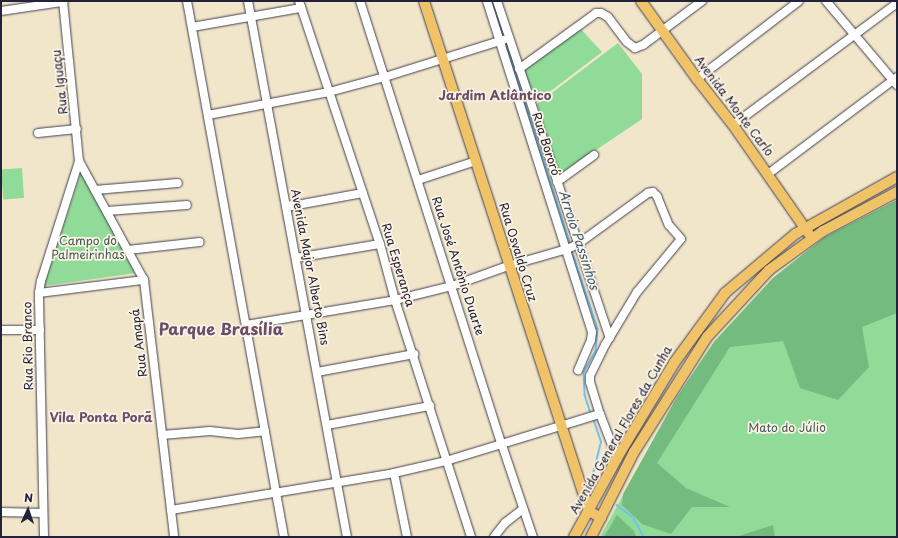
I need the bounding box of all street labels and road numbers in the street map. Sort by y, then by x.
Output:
street label: Rua Iguaçu [49,49,71,115]
street label: Avenida Monte Carlo [692,53,776,159]
street label: Rua Bororó [529,111,563,177]
street label: Avenida Major Alberto Bins [288,188,332,346]
street label: Rua José Antônio Duarte [428,194,488,338]
street label: Rua Osvaldo Cruz [496,201,540,303]
street label: Rua Esperança [378,221,418,309]
street label: Rua Rio Branco [20,301,36,391]
street label: Rua Amapá [128,308,150,378]
street label: Avenida General Flores da Cunha [567,343,675,517]

